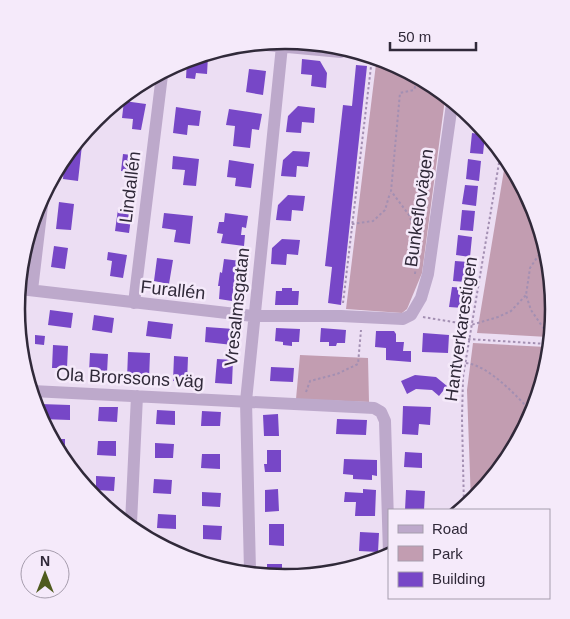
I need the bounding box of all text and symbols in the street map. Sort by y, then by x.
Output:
scale bar [390,20,476,52]
text: 50 m [398,28,431,45]
street label: Bunkeflovägen [401,148,437,268]
street label: Lindallén [116,150,144,224]
street label: Vresalmsgatan [221,247,253,367]
street label: Hantverkarestigen [441,255,481,403]
street label: Furallén [140,277,206,303]
street label: Ola Brorssons väg [56,364,204,392]
legend [388,509,550,599]
text: Road [432,520,468,537]
text: Park [432,545,463,562]
north arrow [20,549,70,599]
text: N [40,553,50,569]
text: Building [432,570,485,587]

